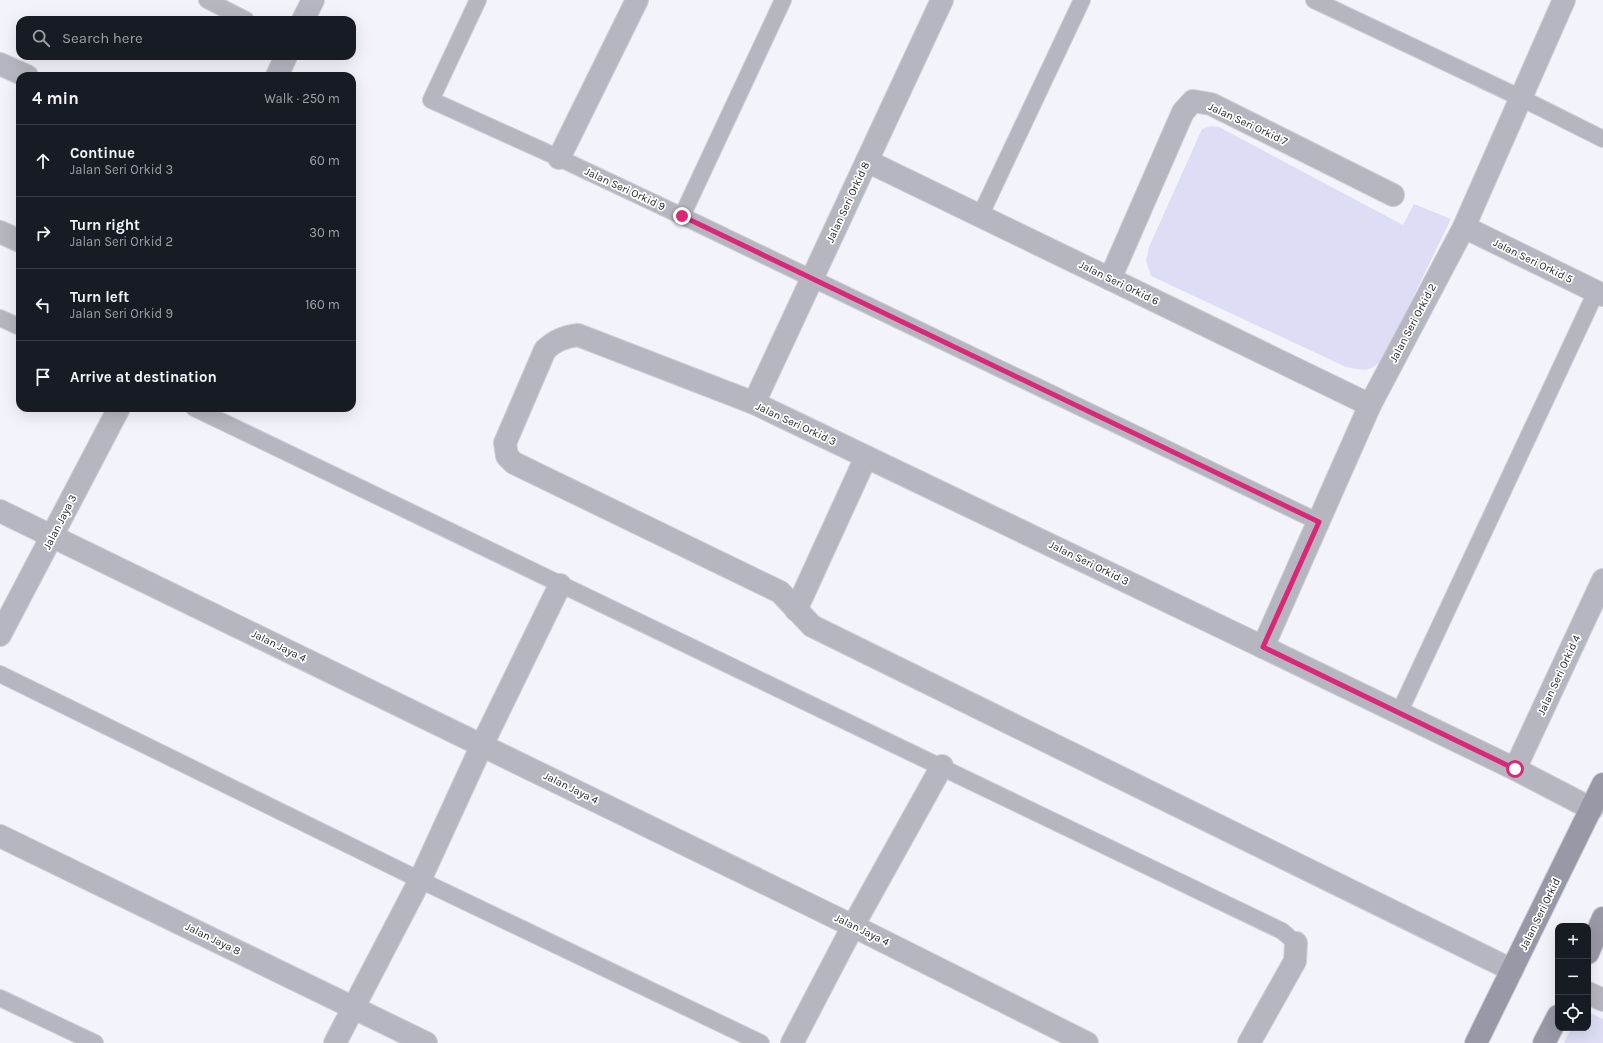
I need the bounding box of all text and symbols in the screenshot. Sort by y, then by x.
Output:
search box [16,16,356,60]
icon: search [30,27,52,49]
text: Search here [62,29,143,47]
text: 4 min [32,88,79,108]
text: Walk · 250 m [264,91,340,106]
street label: Jalan Seri Orkid 7 [1206,100,1290,148]
text: Continue [70,144,135,162]
icon: ahead [32,150,54,172]
text: 60 m [310,153,340,168]
street label: Jalan Seri Orkid 8 [824,159,872,244]
text: Jalan Seri Orkid 3 [70,162,173,177]
street label: Jalan Seri Orkid 9 [583,165,667,213]
route end [673,207,691,225]
text: Turn right [70,216,140,234]
icon: right [32,222,54,244]
text: 30 m [309,225,340,240]
text: Jalan Seri Orkid 2 [70,234,173,249]
street label: Jalan Seri Orkid 5 [1491,236,1575,286]
street label: Jalan Seri Orkid 6 [1077,258,1161,308]
street label: Jalan Seri Orkid 2 [1387,281,1439,365]
text: Turn left [70,288,129,306]
icon: left [32,294,54,316]
text: 160 m [305,297,340,312]
text: Jalan Seri Orkid 9 [70,306,173,321]
icon: arrive [32,366,54,388]
text: Arrive at destination [70,368,217,386]
street label: Jalan Seri Orkid 3 [754,400,838,448]
street label: Jalan Jaya 3 [41,492,79,552]
street label: Jalan Seri Orkid 3 [1047,538,1131,588]
street label: Jalan Jaya 4 [249,627,309,665]
street label: Jalan Seri Orkid 4 [1535,633,1583,717]
route start [1506,760,1524,778]
street label: Jalan Jaya 4 [541,769,601,807]
street label: Jalan Seri Orkid [1517,876,1563,952]
street label: Jalan Jaya 4 [832,911,892,949]
street label: Jalan Jaya 8 [183,920,243,958]
map controls [1555,923,1591,1031]
button: + [1555,923,1591,959]
button: − [1555,959,1591,995]
button: locate [1555,995,1591,1031]

